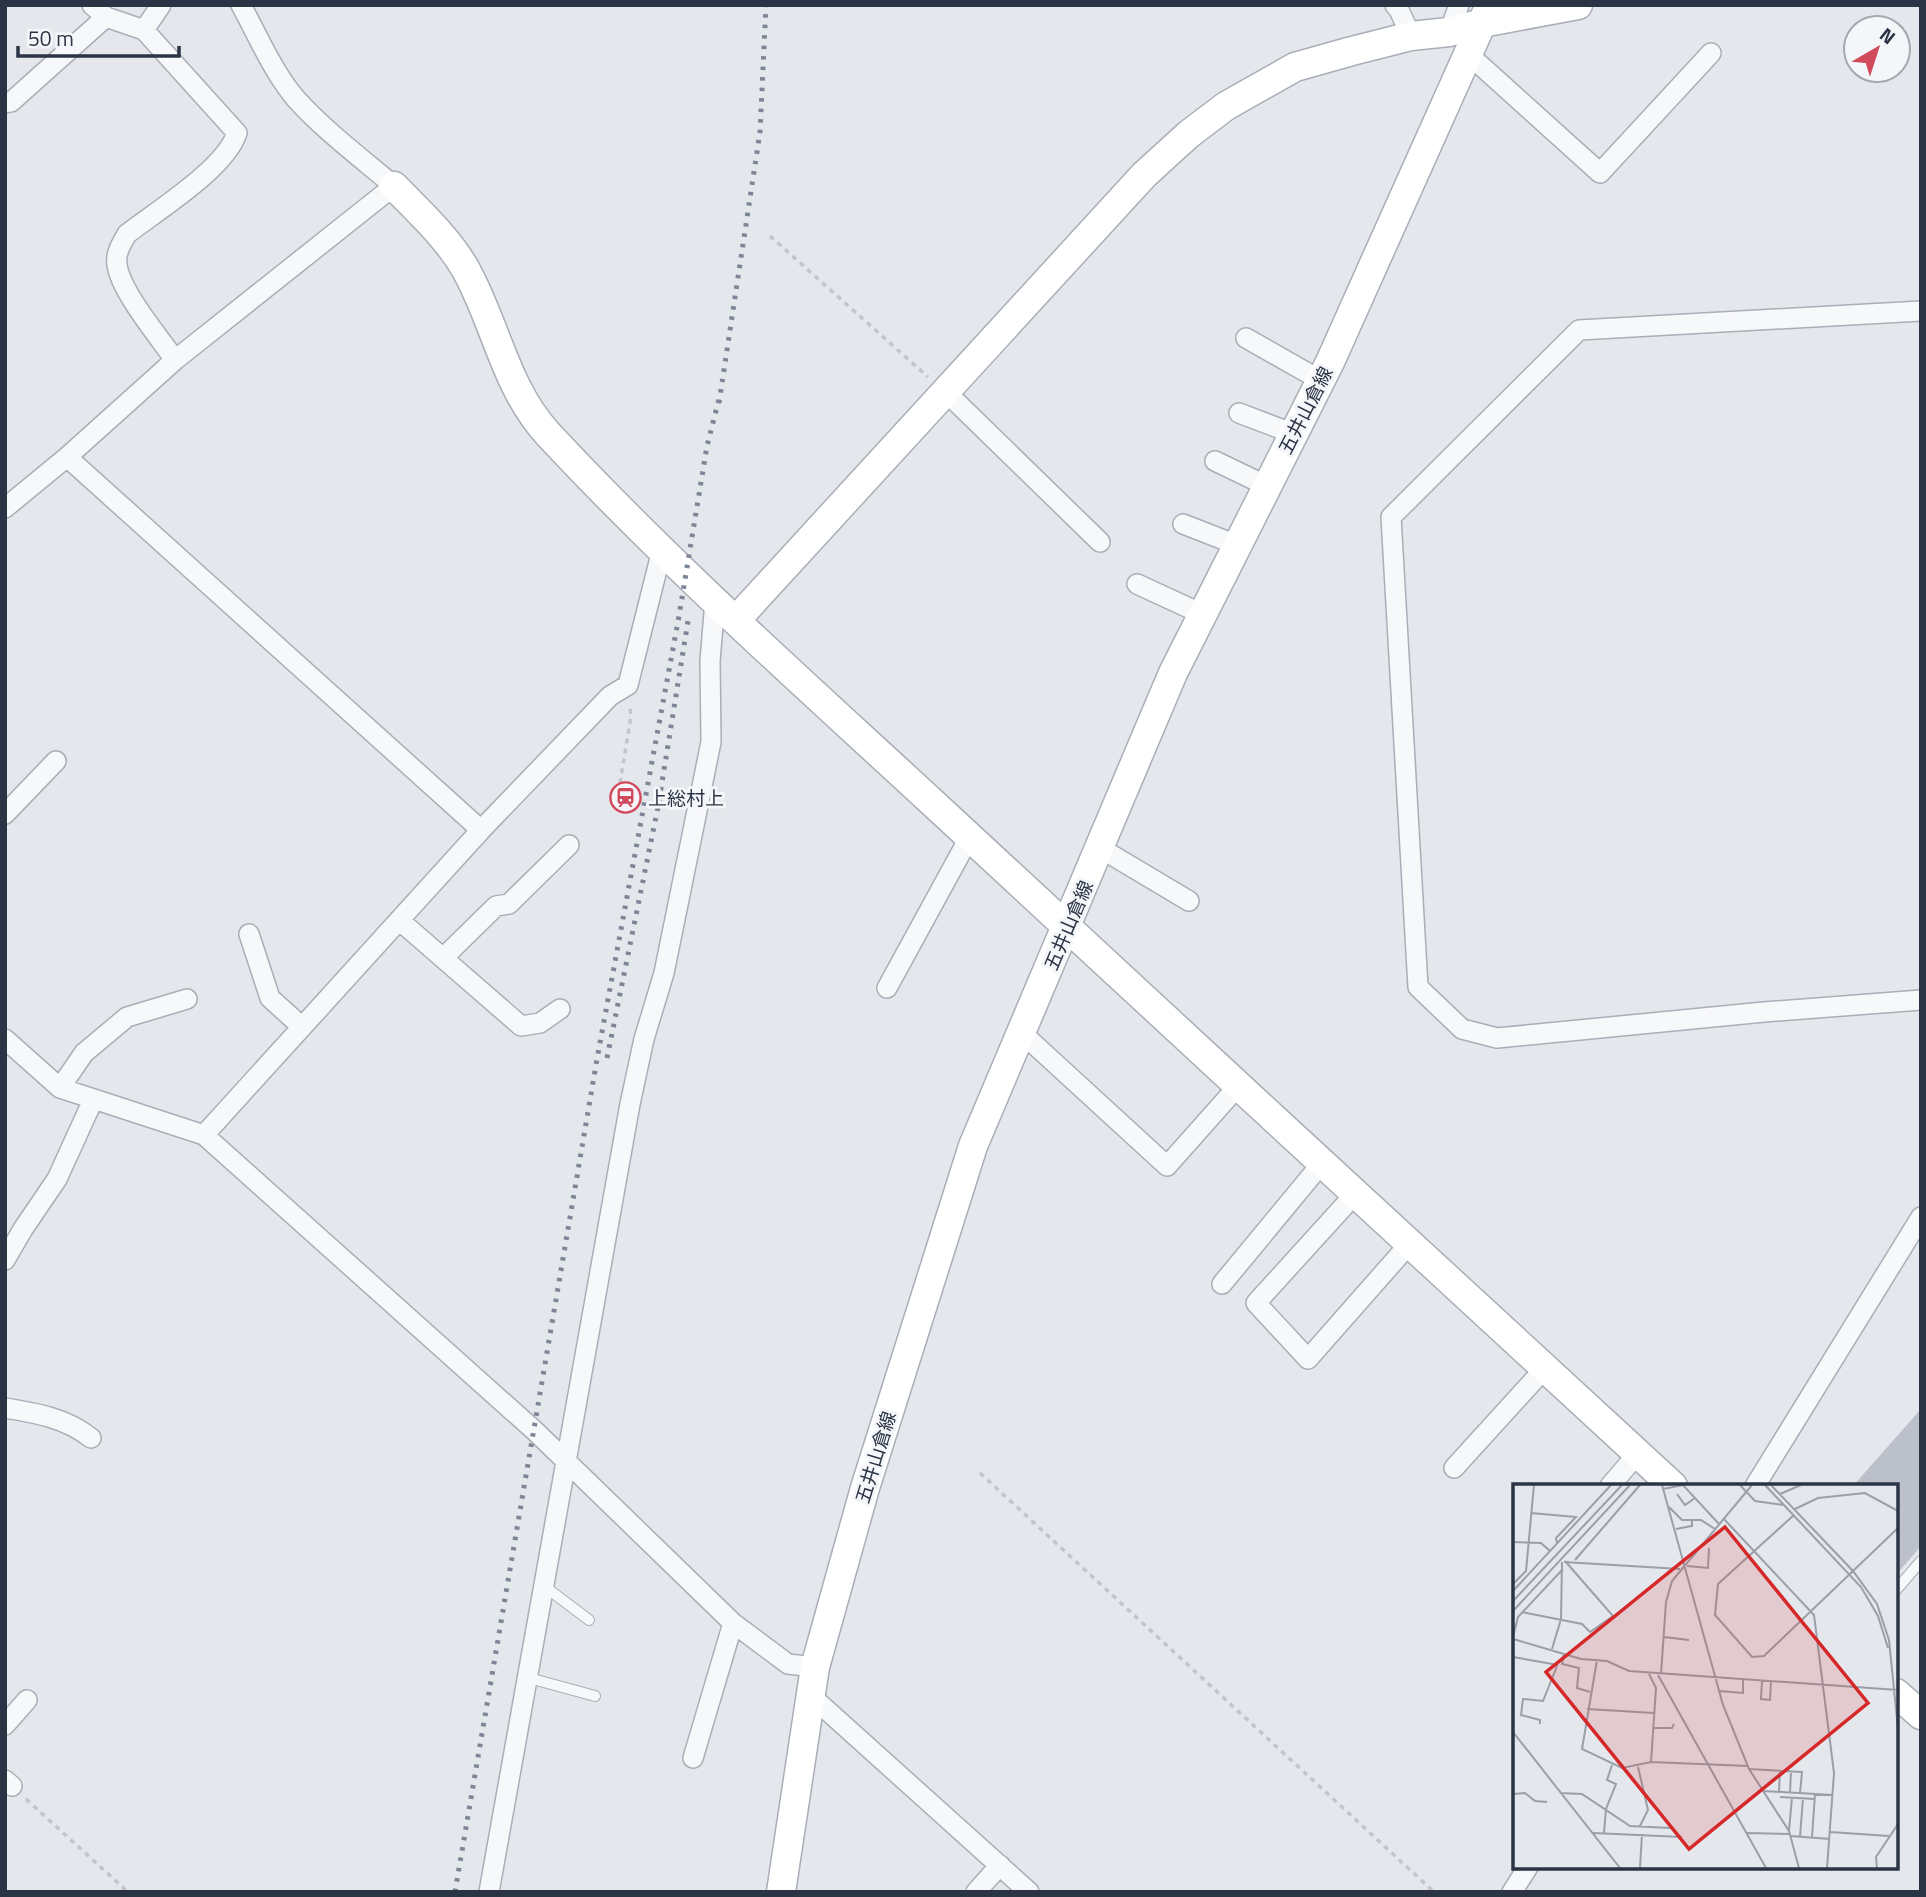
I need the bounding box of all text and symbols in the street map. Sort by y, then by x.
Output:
scale bar [18,14,178,58]
north arrow [1842,14,1912,84]
text: N [1874,20,1902,51]
text: 50 m [28,22,74,54]
street label: 五井山倉線 [1271,361,1339,459]
station icon: 上総村上 [608,780,642,814]
place label: 上総村上 [648,783,724,812]
street label: 五井山倉線 [1036,876,1100,974]
street label: 五井山倉線 [847,1407,903,1507]
inset map [1513,1484,1898,1869]

